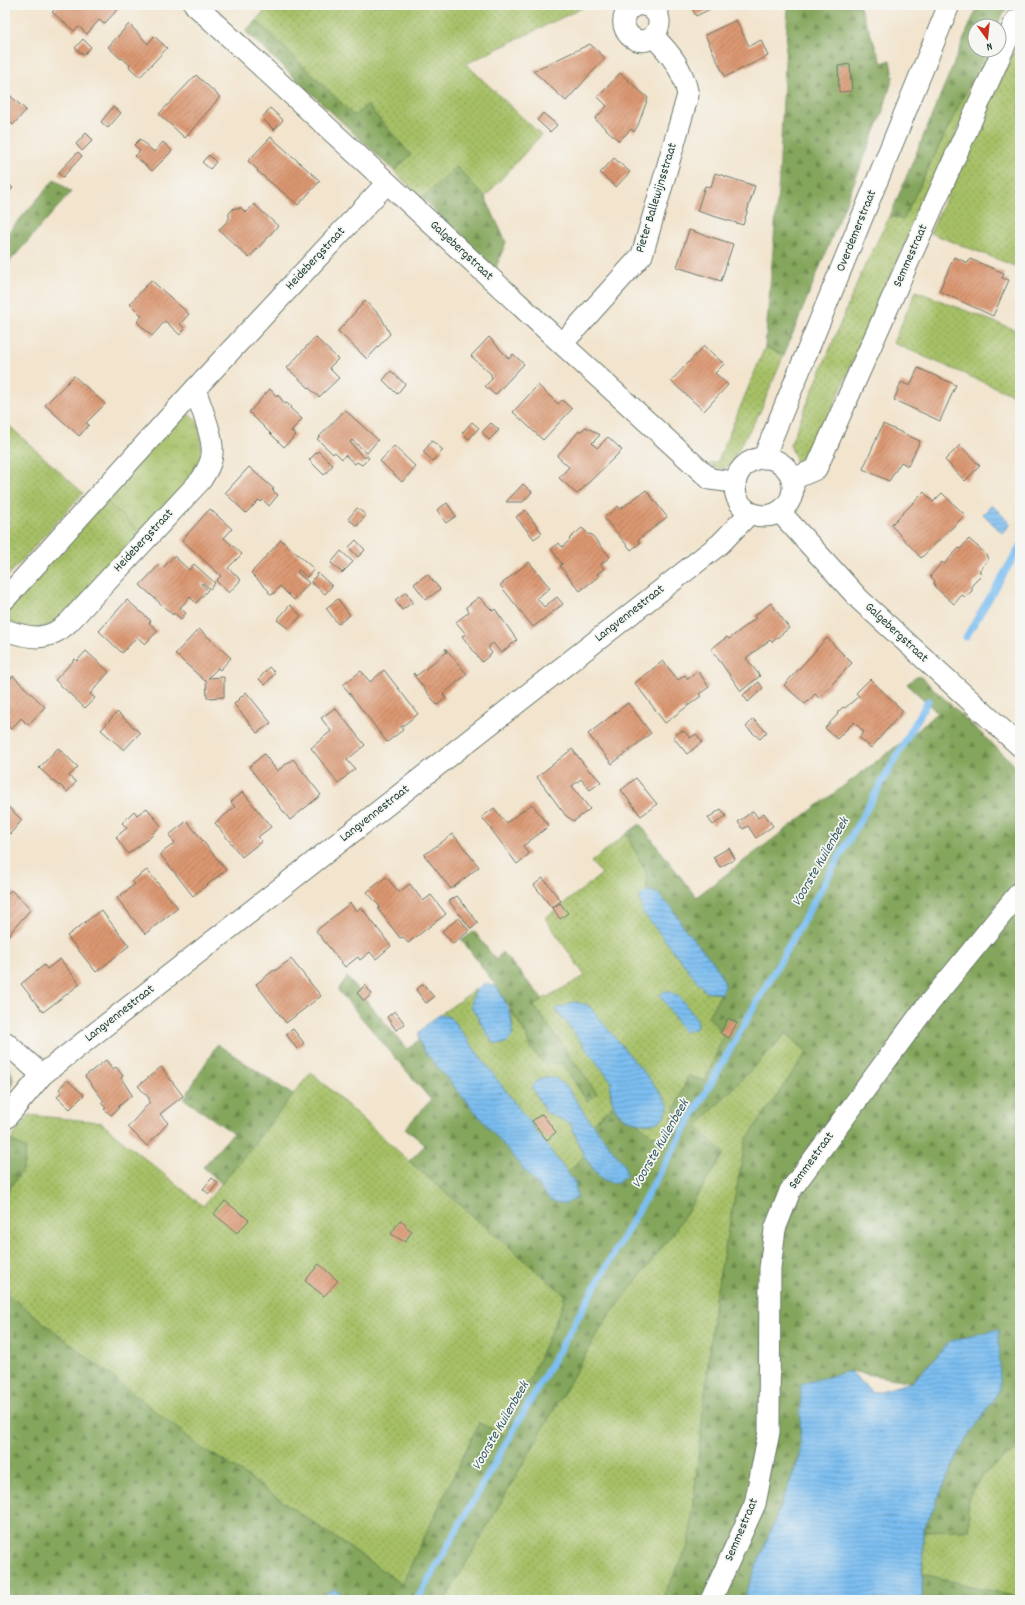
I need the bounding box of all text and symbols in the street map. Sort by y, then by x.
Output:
north arrow [967,18,1007,58]
text: N [984,37,994,54]
street label: Pieter Ballewijnsstraat [631,140,683,255]
street label: Overdemerstraat [832,187,882,275]
street label: Galgebergstraat [425,216,497,286]
street label: Semmestraat [889,221,933,291]
street label: Heidebergstraat [282,223,351,295]
street label: Heidebergstraat [110,505,179,577]
street label: Langvennestraat [591,581,669,647]
street label: Galgebergstraat [860,598,932,668]
street label: Langvennestraat [336,781,414,847]
water label: Voorste Kuilenbeek [787,813,855,910]
street label: Langvennestraat [81,981,159,1047]
water label: Voorste Kuilenbeek [627,1095,695,1192]
street label: Semmestraat [785,1128,840,1194]
water label: Voorste Kuilenbeek [467,1377,535,1474]
street label: Semmestraat [720,1495,764,1565]

